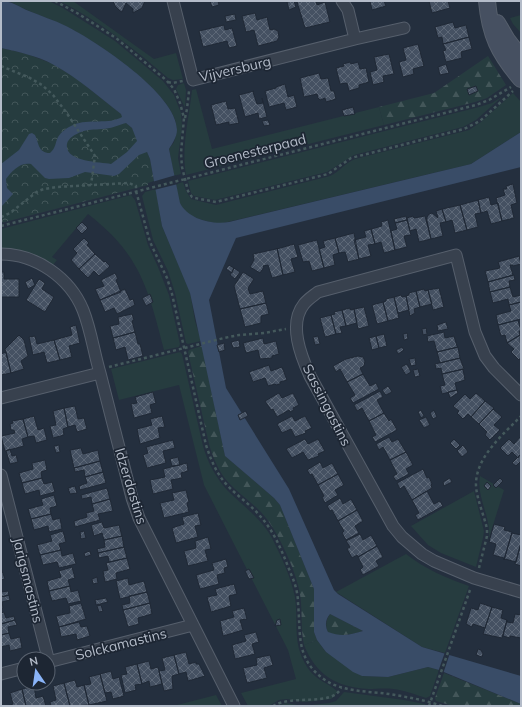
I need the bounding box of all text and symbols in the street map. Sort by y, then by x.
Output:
street label: Vijversburg [197,52,273,86]
street label: Groenesterpaad [202,130,308,172]
street label: Sassingastins [299,361,355,449]
street label: Idzerdastins [111,446,151,526]
street label: Jarigsmastins [9,535,47,625]
street label: Solckamastins [73,624,169,664]
north arrow [16,651,56,691]
text: N [28,654,39,669]

